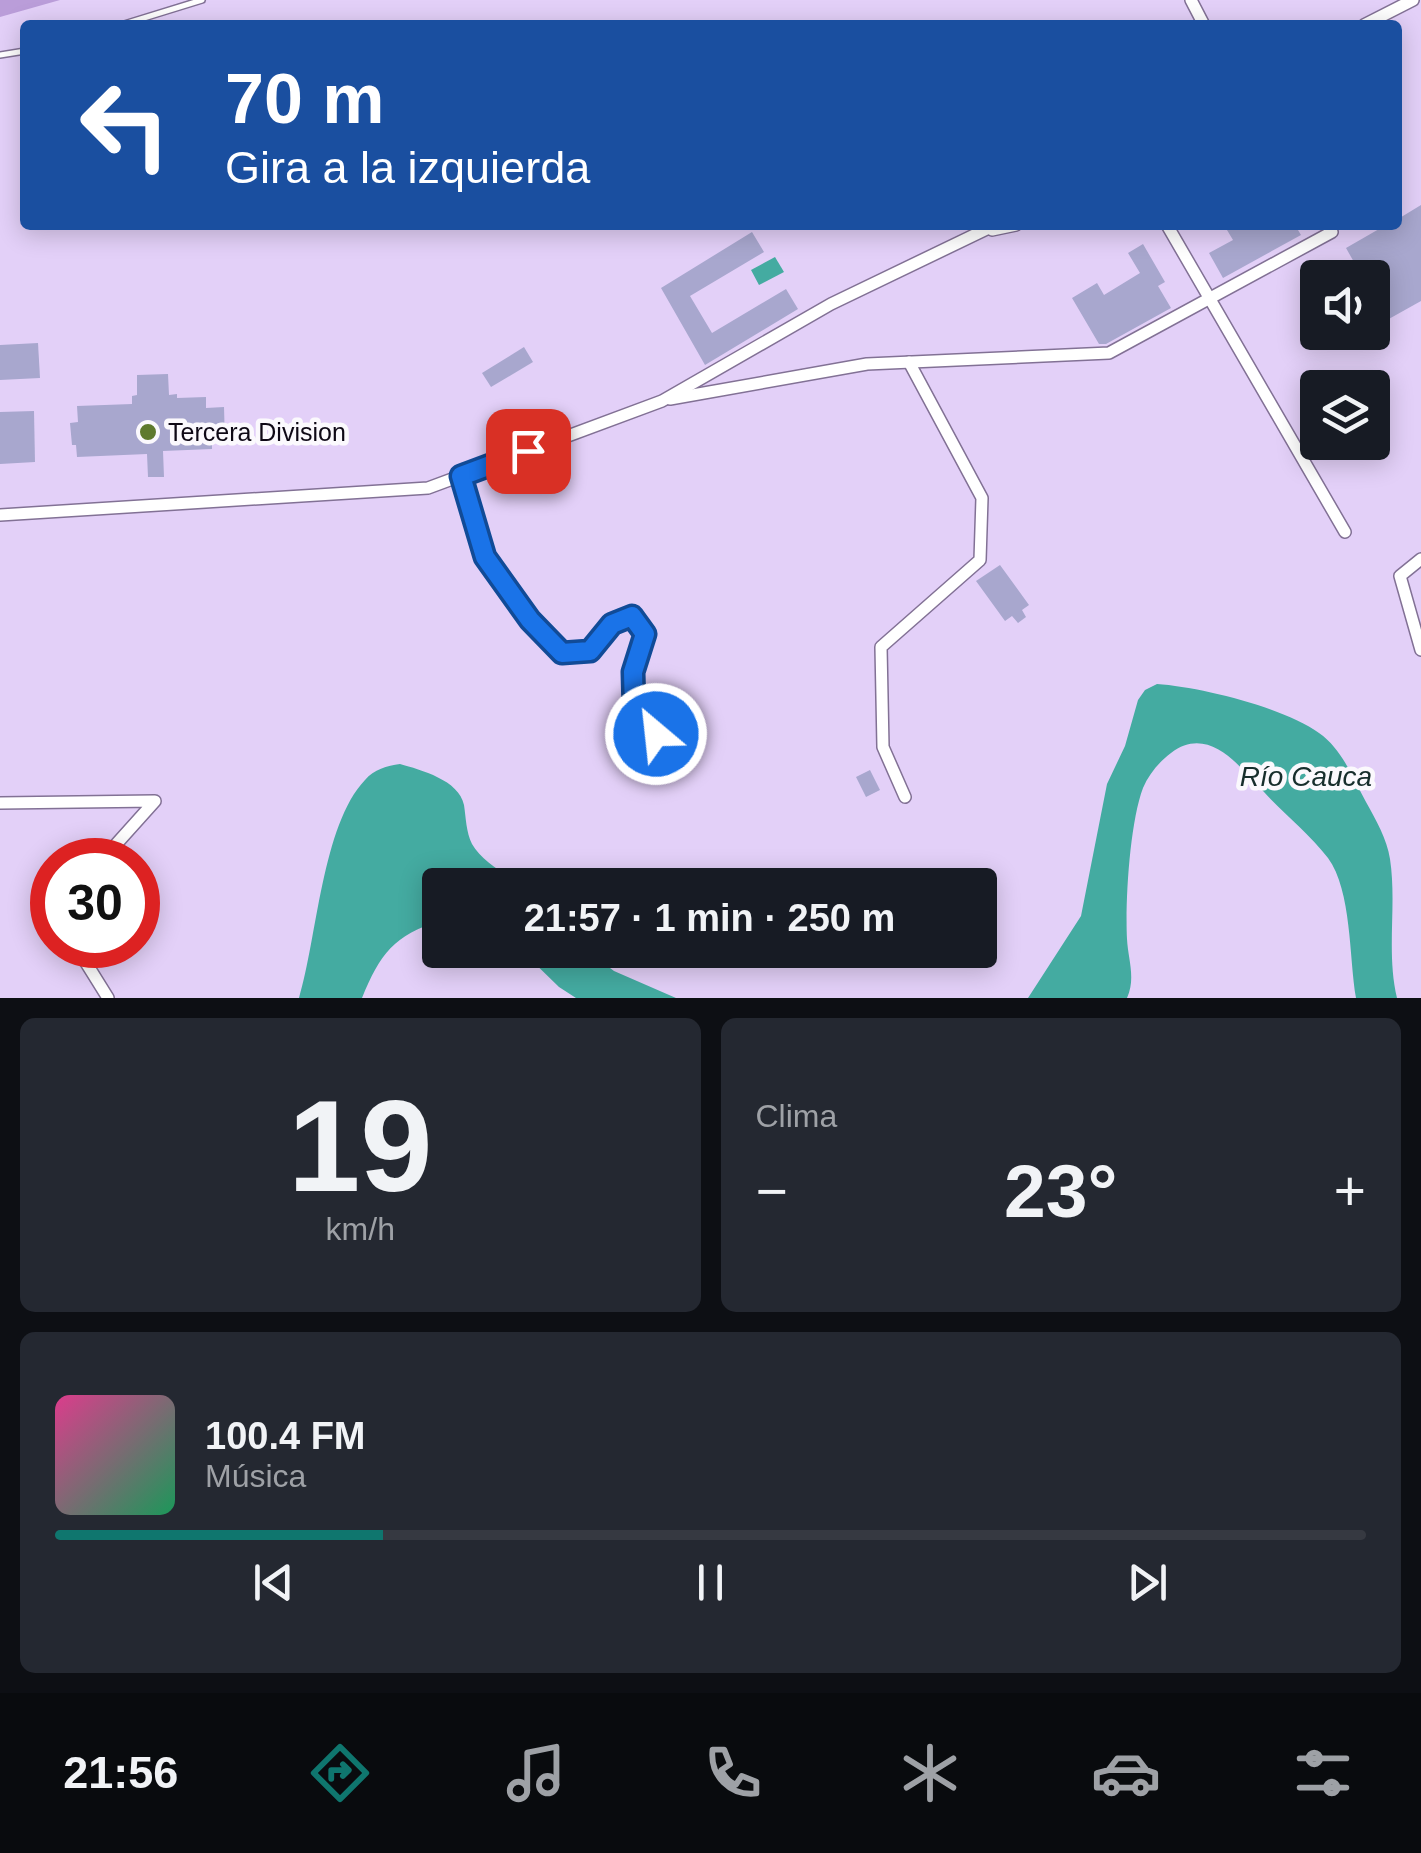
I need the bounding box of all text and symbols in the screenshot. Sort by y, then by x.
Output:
icon: left [60,60,190,190]
text: 70 m [225,60,385,138]
text: Gira a la izquierda [225,142,590,193]
map controls [1300,260,1390,460]
button: sound [1300,260,1390,350]
button: layers [1300,370,1390,460]
pin [486,409,571,494]
place label: Tercera Division [168,418,346,446]
marker: Tercera Division [137,421,159,443]
icon: arrive [501,424,556,479]
position arrow [604,682,708,786]
water label: Río Cauca [1240,761,1372,792]
speed limit sign: 30 [30,838,160,968]
text: 21:57 · 1 min · 250 m [524,897,895,939]
text: 19 [288,1073,433,1219]
text: Clima [756,1098,837,1134]
text: 23° [1004,1149,1117,1233]
text: − [756,1160,788,1222]
text: + [1334,1160,1366,1222]
text: km/h [326,1211,395,1247]
text: 100.4 FM [205,1415,366,1457]
text: Música [205,1458,306,1494]
icon: previous [246,1555,301,1610]
icon: pause [683,1555,738,1610]
icon: next [1120,1555,1175,1610]
icon: directions [305,1738,375,1808]
icon: music [501,1738,571,1808]
icon: phone [698,1738,768,1808]
icon: climate [895,1738,965,1808]
icon: car [1091,1738,1161,1808]
icon: filters [1288,1738,1358,1808]
text: 21:56 [63,1747,178,1798]

